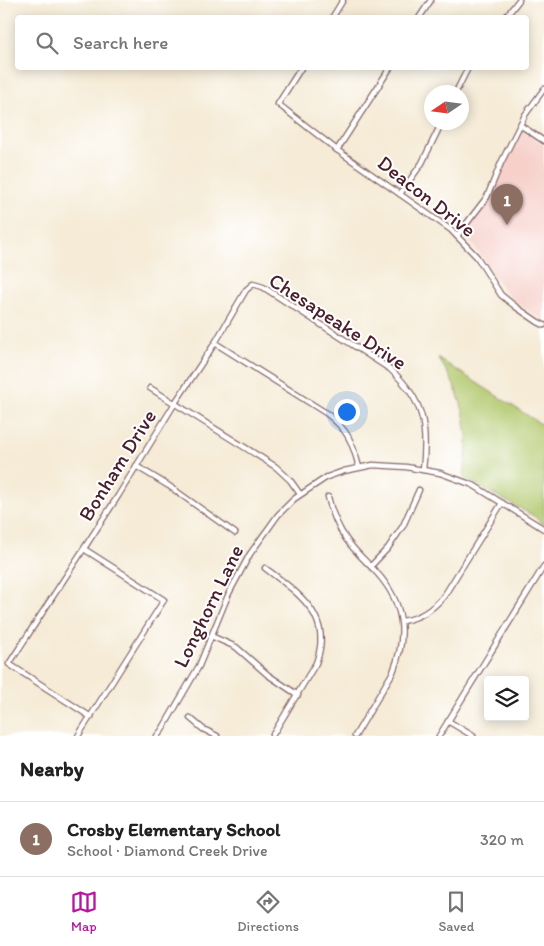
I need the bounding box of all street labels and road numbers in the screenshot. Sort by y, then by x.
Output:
street label: Deacon Drive [373,150,481,242]
street label: Chesapeake Drive [264,267,412,375]
street label: Bonham Drive [73,405,161,525]
street label: Longhorn Lane [168,541,248,671]

